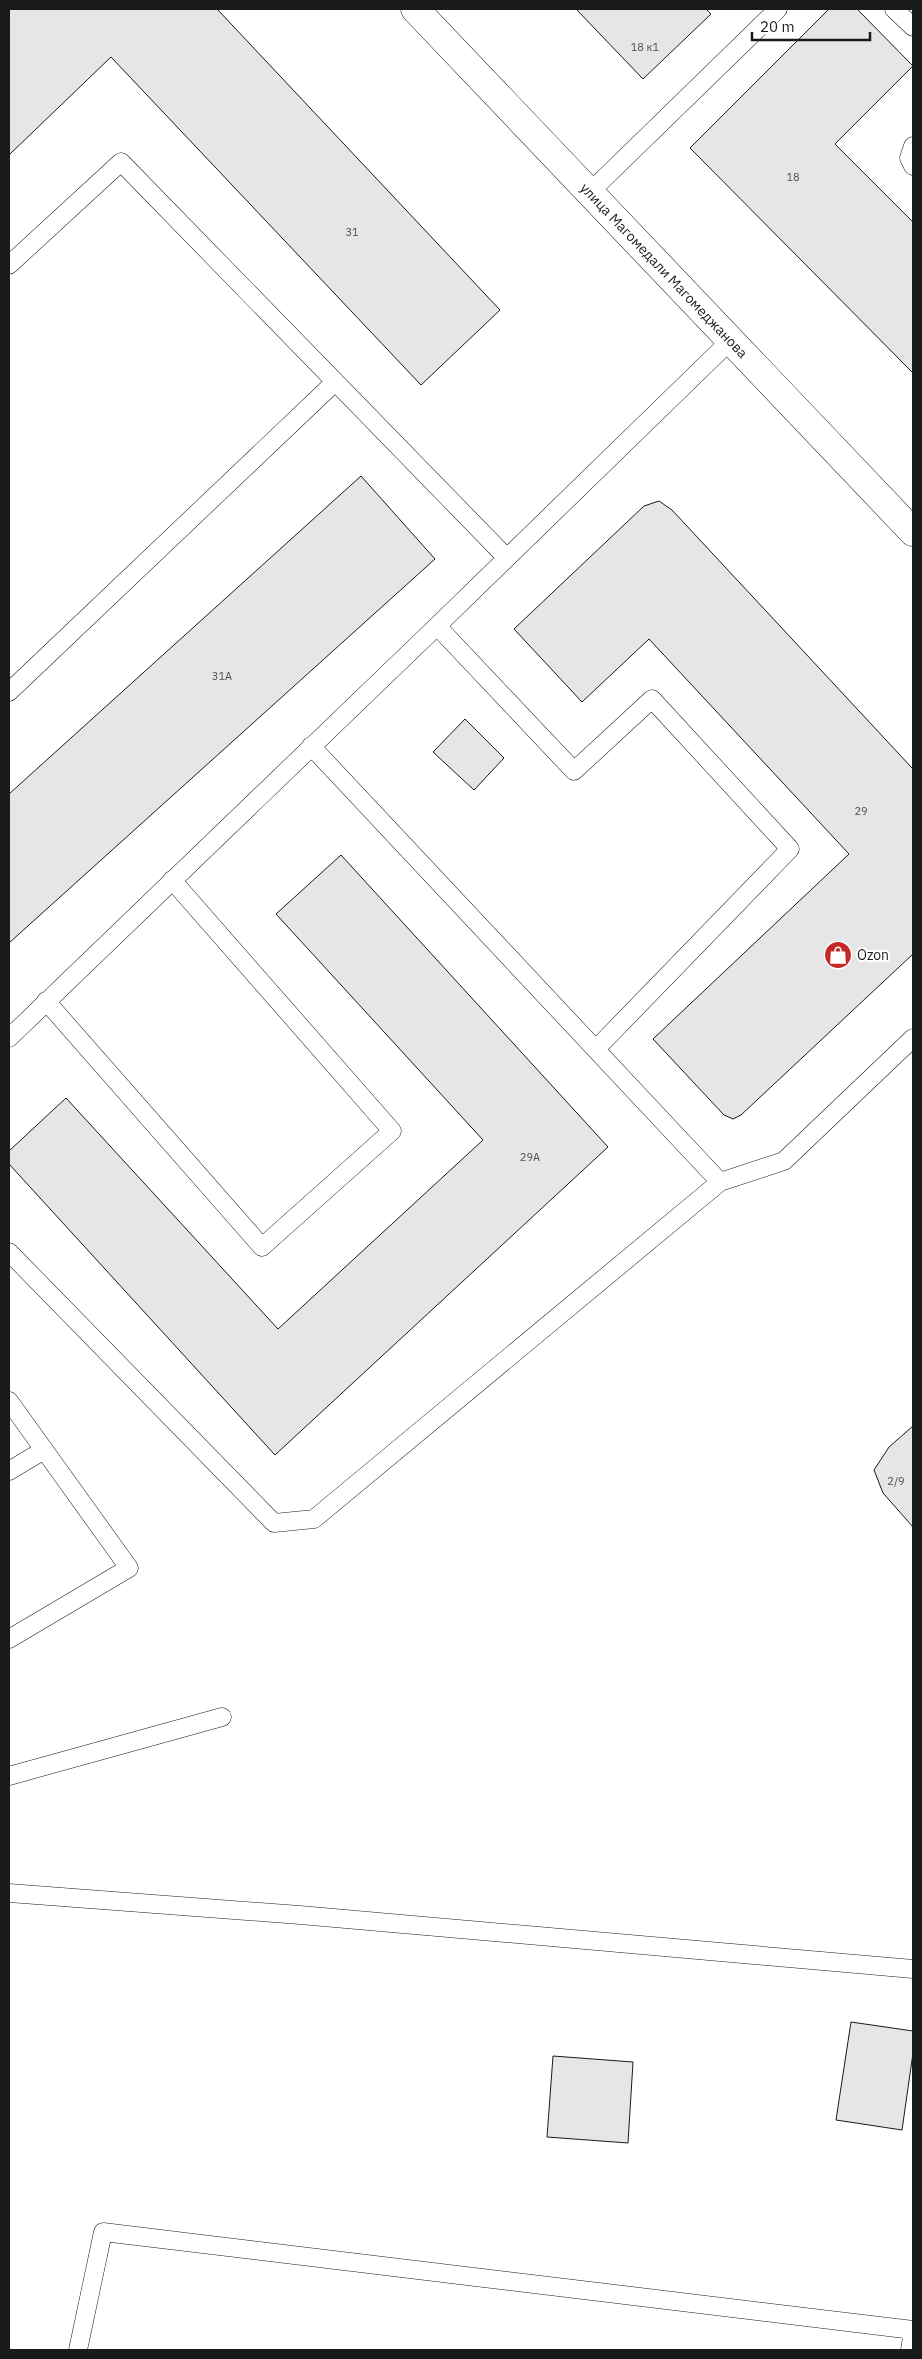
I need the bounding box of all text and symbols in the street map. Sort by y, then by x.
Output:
scale bar [752,10,870,42]
text: 20 m [760,17,795,36]
house number: 18 к1 [631,40,660,54]
house number: 18 [786,170,800,184]
street label: улица Магомедали Магомеджановa [576,179,752,362]
house number: 31 [345,225,359,239]
house number: 31А [212,669,232,683]
house number: 29 [854,804,868,818]
shop icon: Ozon [823,940,853,970]
place label: Ozon [857,946,889,964]
house number: 29А [520,1150,540,1164]
house number: 2/9 [887,1474,905,1488]

